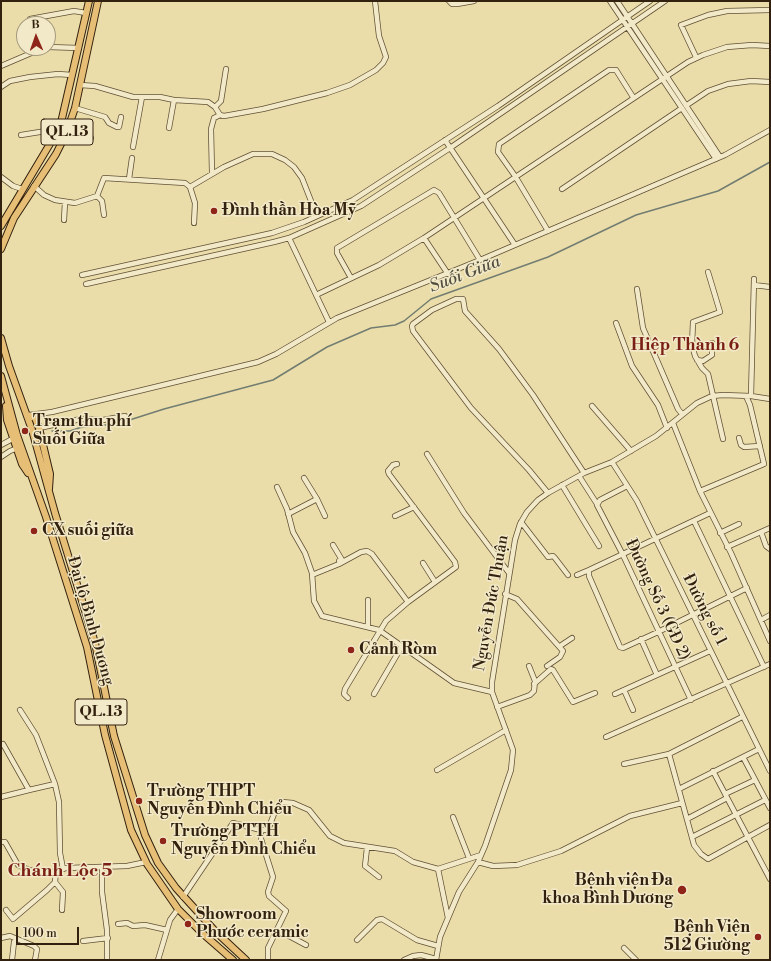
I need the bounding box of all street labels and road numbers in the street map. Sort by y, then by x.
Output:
road number: QL.13 [41,119,93,145]
street label: Nguyễn Đức Thuận [471,533,513,673]
street label: Đường Số 3 (GĐ 2) [620,536,694,664]
street label: Đại lộ Bình Dương [62,554,118,688]
street label: Đường số 1 [678,571,730,649]
road number: QL.13 [75,699,127,725]

